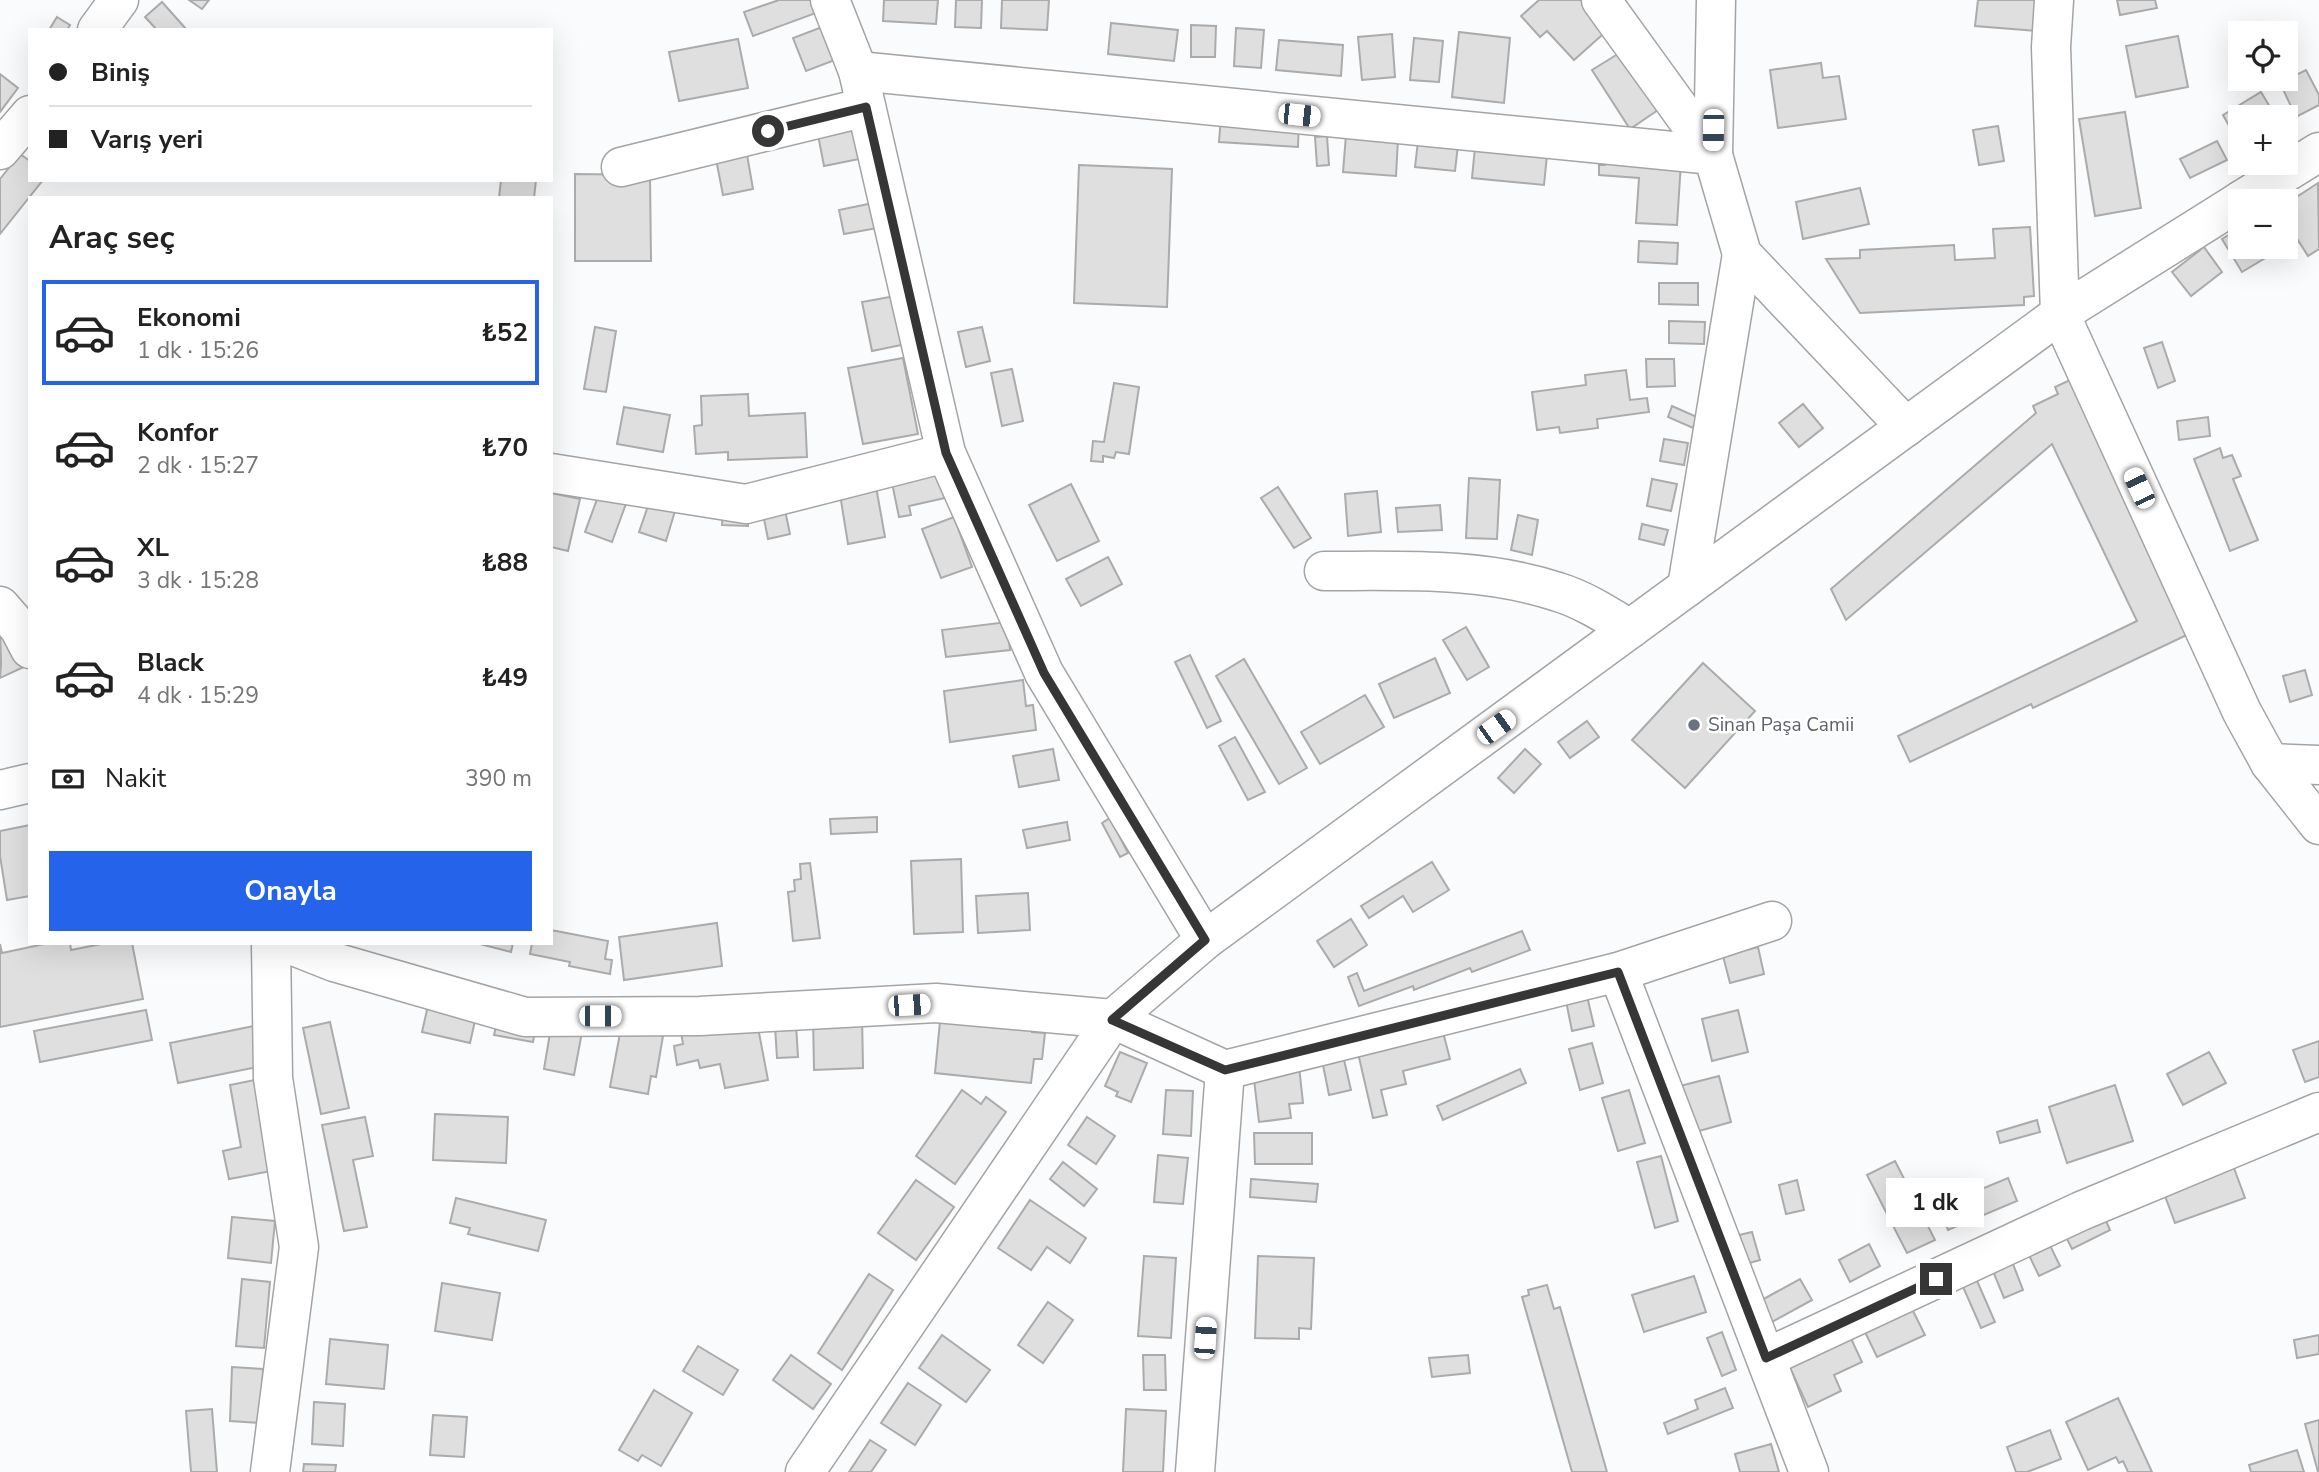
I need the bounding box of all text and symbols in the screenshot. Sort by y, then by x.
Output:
map controls [2228,21,2298,259]
button: locate [2228,21,2298,91]
text: Biniş [91,55,150,90]
car [1278,102,1321,128]
button: + [2228,105,2298,175]
car [1703,109,1724,151]
route start [752,115,784,147]
text: Varış yeri [91,122,203,157]
button: − [2228,189,2298,259]
text: Araç seç [49,216,175,259]
text: Ekonomi [137,300,241,335]
icon: car [53,301,116,364]
text: ₺52 [481,315,528,350]
text: 1 dk · 15:26 [137,335,259,366]
text: Konfor [137,415,218,450]
icon: car [53,416,116,479]
text: ₺70 [481,430,528,465]
text: 2 dk · 15:27 [137,450,259,481]
car [2121,465,2158,511]
text: XL [137,530,169,565]
icon: car [53,531,116,594]
text: ₺88 [481,545,528,580]
text: 3 dk · 15:28 [137,565,259,596]
text: Black [137,645,204,680]
icon: car [53,646,116,709]
text: ₺49 [481,660,528,695]
text: 4 dk · 15:29 [137,680,259,711]
car [1473,706,1520,748]
place label: Sinan Paşa Camii [1708,712,1854,738]
marker: Sinan Paşa Camii [1686,717,1702,733]
icon: cash [49,760,87,798]
text: Nakit [105,761,166,796]
text: 390 m [465,763,532,794]
button: Onayla [49,851,532,931]
car [888,993,931,1017]
car [580,1006,622,1027]
callout: 1 dk [1887,1178,1985,1226]
text: 1 dk [1912,1187,1958,1218]
route end [1920,1263,1952,1295]
car [1194,1316,1217,1360]

